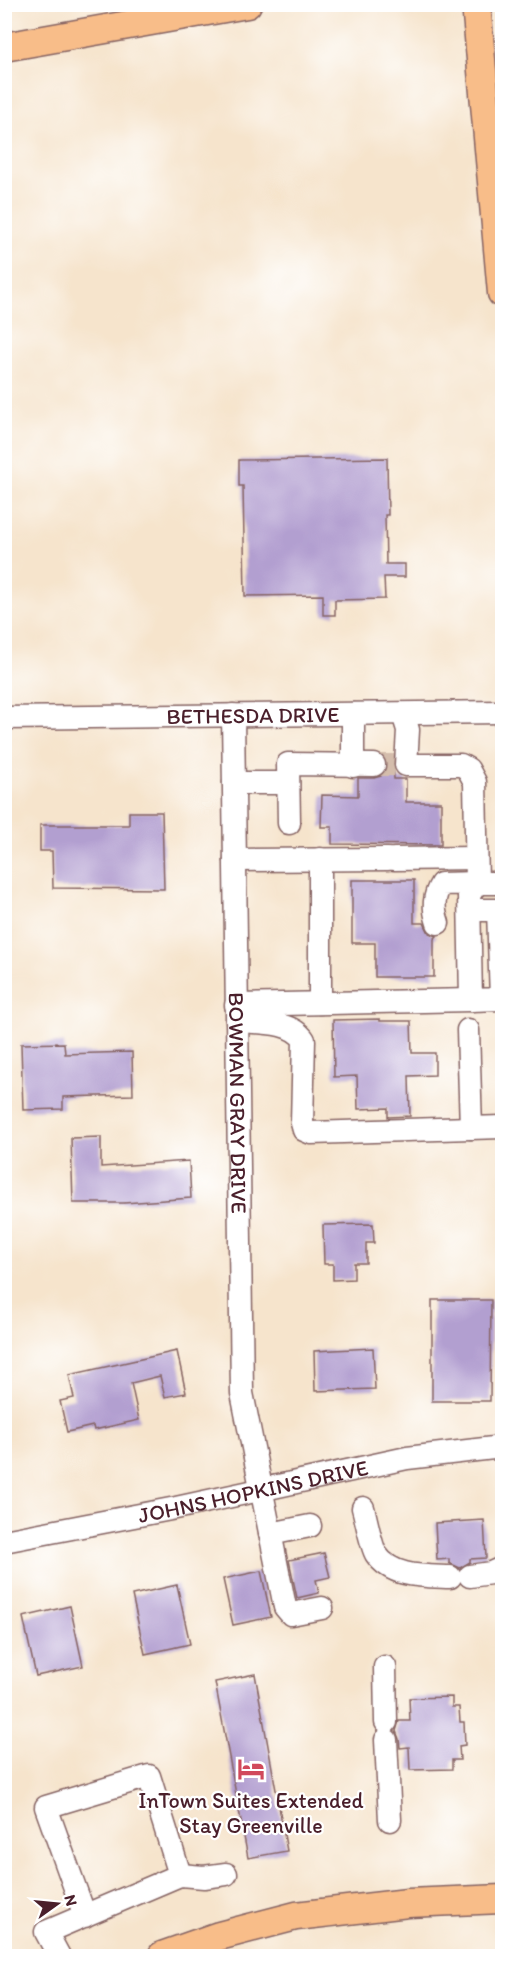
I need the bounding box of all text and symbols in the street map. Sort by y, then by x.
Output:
street label: BETHESDA DRIVE [166,701,340,730]
street label: BOWMAN GRAY DRIVE [223,992,253,1214]
street label: JOHNS HOPKINS DRIVE [136,1454,371,1529]
hotel icon: InTown Suites Extended Stay Greenville [236,1754,266,1784]
place label: InTown Suites Extended Stay Greenville [138,1787,364,1839]
north arrow [27,1874,87,1934]
text: N [60,1893,82,1908]

